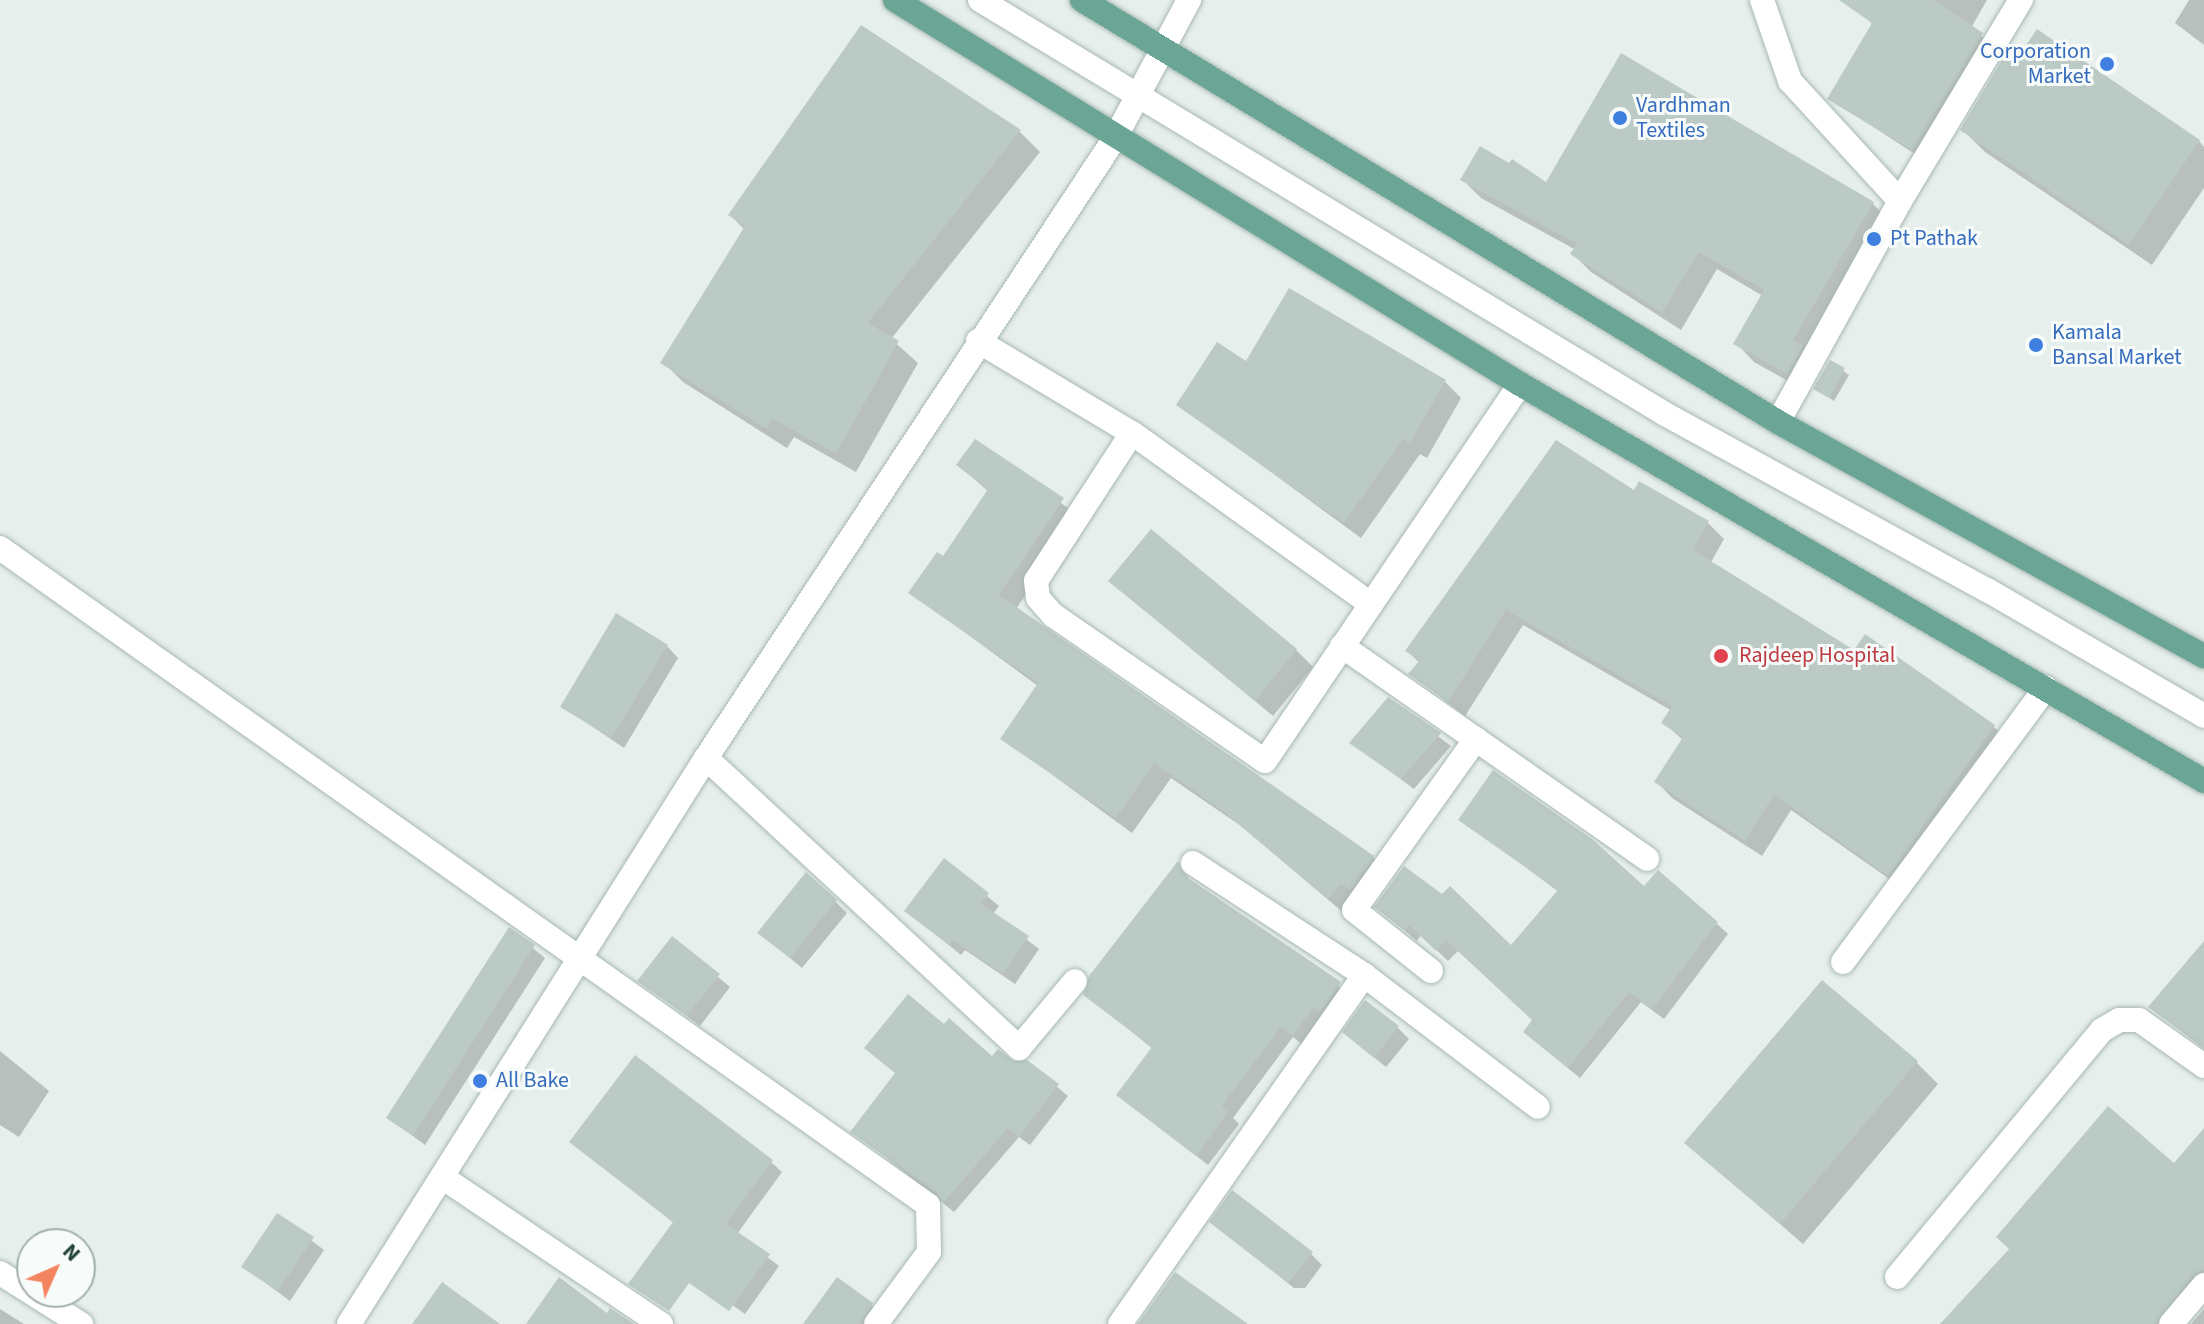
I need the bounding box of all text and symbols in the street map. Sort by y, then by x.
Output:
place label: Corporation Market [1980,38,2091,90]
marker: Corporation Market [2098,55,2116,73]
place label: Vardhman Textiles [1636,92,1731,144]
marker: Vardhman Textiles [1611,109,1629,127]
place label: Pt Pathak [1890,226,1978,252]
marker: Pt Pathak [1865,230,1883,248]
place label: Kamala Bansal Market [2052,319,2182,370]
marker: Kamala Bansal Market [2027,336,2045,354]
place label: Rajdeep Hospital [1739,643,1895,669]
marker: Rajdeep Hospital [1710,645,1732,667]
place label: All Bake [496,1068,569,1094]
marker: All Bake [471,1072,489,1090]
north arrow [16,1228,96,1308]
text: N [55,1236,88,1269]

